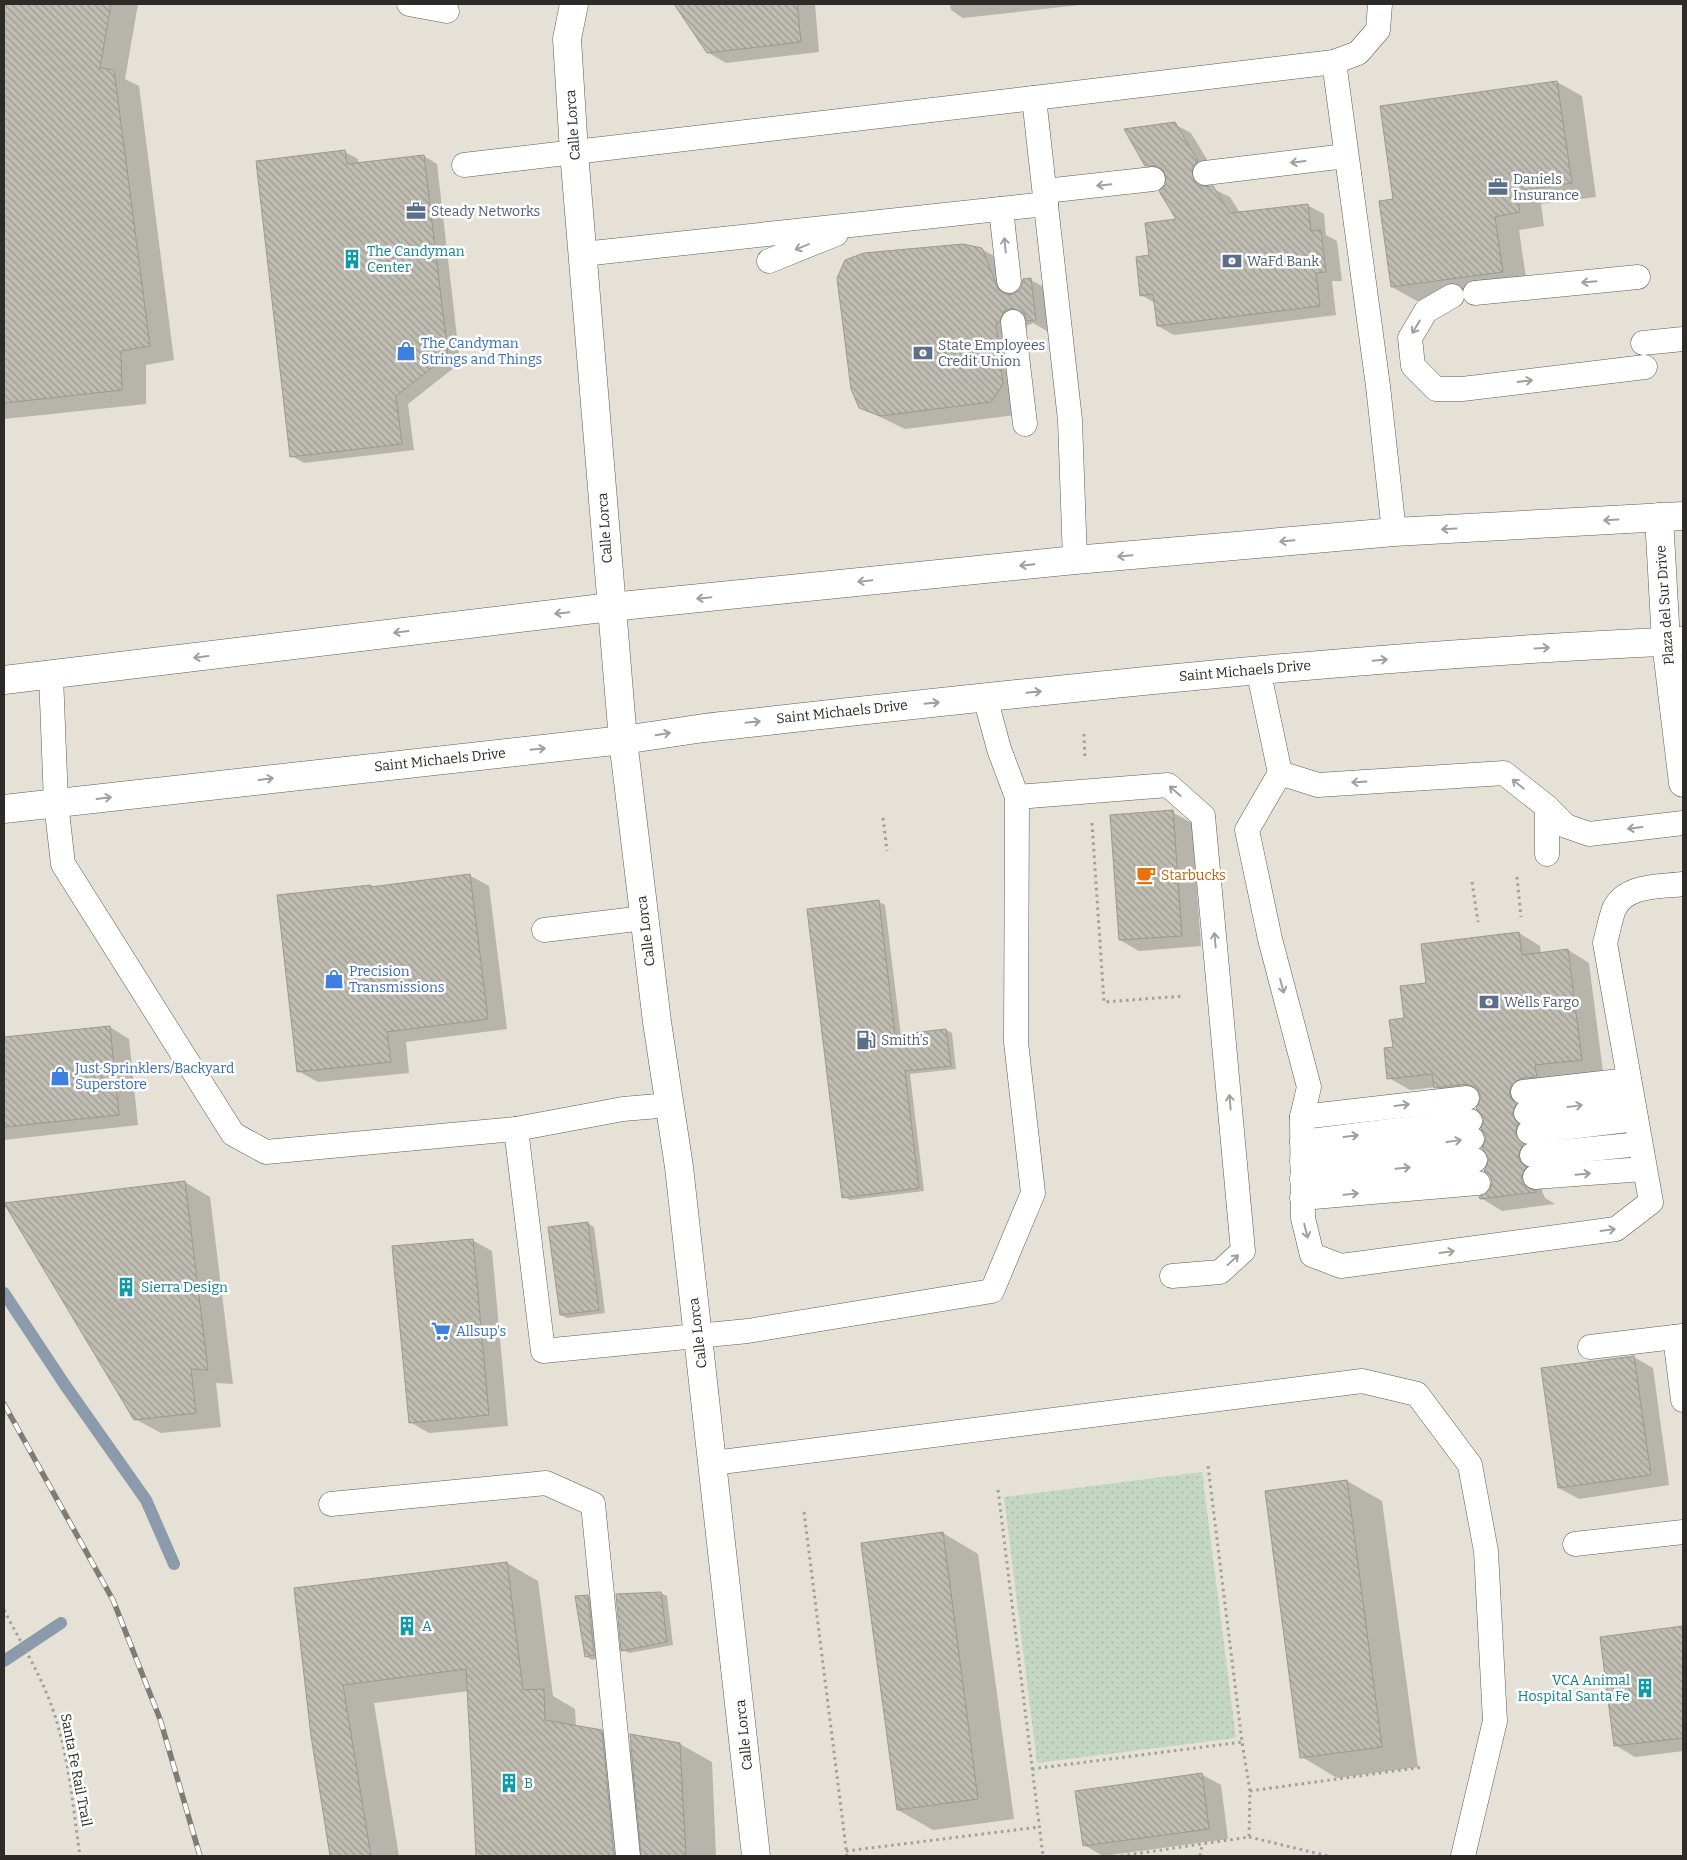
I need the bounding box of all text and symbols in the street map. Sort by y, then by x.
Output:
street label: Calle Lorca [562,89,584,161]
one-way arrow [1290,157,1306,167]
place label: Daniels Insurance [1513,171,1579,204]
office icon: Daniels Insurance [1487,176,1509,198]
one-way arrow [1096,180,1112,189]
office icon: Steady Networks [405,200,427,222]
place label: Steady Networks [431,203,540,220]
one-way arrow [1000,237,1010,253]
place label: The Candyman Center [367,243,465,276]
one-way arrow [795,243,810,253]
building icon: The Candyman Center [341,248,363,270]
bank icon: WaFd Bank [1221,250,1243,272]
place label: WaFd Bank [1247,253,1319,270]
one-way arrow [1582,277,1598,286]
one-way arrow [1411,320,1421,334]
place label: The Candyman Strings and Things [421,335,542,368]
place label: State Employees Credit Union [938,337,1045,370]
shop icon: The Candyman Strings and Things [395,340,417,362]
bank icon: State Employees Credit Union [912,342,934,364]
one-way arrow [1517,376,1533,386]
street label: Calle Lorca [594,492,616,564]
one-way arrow [1603,515,1619,524]
one-way arrow [1441,524,1457,533]
one-way arrow [1279,537,1295,546]
street label: Plaza del Sur Drive [1652,545,1678,665]
one-way arrow [1117,551,1133,560]
one-way arrow [1019,560,1035,570]
one-way arrow [858,577,874,586]
one-way arrow [696,593,712,603]
one-way arrow [555,608,571,618]
one-way arrow [393,628,409,638]
one-way arrow [1533,643,1549,652]
one-way arrow [193,652,209,662]
one-way arrow [1371,655,1387,664]
street label: Saint Michaels Drive [1178,657,1312,685]
one-way arrow [1026,687,1042,697]
street label: Saint Michaels Drive [775,697,909,727]
one-way arrow [923,698,939,708]
one-way arrow [744,717,760,727]
one-way arrow [655,729,671,739]
one-way arrow [529,744,545,754]
street label: Saint Michaels Drive [373,745,507,775]
one-way arrow [257,774,273,784]
one-way arrow [1351,778,1367,787]
one-way arrow [1511,779,1524,790]
one-way arrow [1169,786,1182,797]
one-way arrow [96,792,112,802]
one-way arrow [1627,823,1643,833]
cafe icon: Starbucks [1135,864,1157,886]
place label: Starbucks [1161,867,1226,884]
street label: Calle Lorca [633,894,659,967]
one-way arrow [1210,933,1220,949]
place label: Precision Transmissions [349,963,445,996]
shop icon: Precision Transmissions [323,968,345,990]
one-way arrow [1278,977,1288,993]
bank icon: Wells Fargo [1478,991,1500,1013]
place label: Wells Fargo [1504,994,1579,1011]
fuel station icon: Smith's [855,1029,877,1051]
place label: Smith's [881,1032,929,1049]
place label: Just Sprinklers/Backyard Superstore [74,1060,234,1093]
shop icon: Just Sprinklers/Backyard Superstore [49,1065,71,1087]
one-way arrow [1225,1095,1234,1111]
one-way arrow [1394,1100,1410,1110]
one-way arrow [1566,1101,1582,1111]
one-way arrow [1342,1131,1358,1141]
one-way arrow [1446,1136,1462,1146]
one-way arrow [1395,1163,1411,1173]
one-way arrow [1575,1169,1591,1179]
one-way arrow [1343,1189,1359,1198]
one-way arrow [1302,1223,1311,1239]
one-way arrow [1599,1225,1615,1235]
one-way arrow [1438,1247,1454,1257]
one-way arrow [1227,1254,1240,1266]
building icon: Sierra Design [115,1276,137,1298]
place label: Sierra Design [141,1279,228,1296]
street label: Calle Lorca [685,1296,711,1369]
supermarket icon: Allsup's [430,1320,452,1342]
place label: Allsup's [456,1323,506,1340]
building icon: A [396,1615,418,1637]
place label: A [422,1618,432,1635]
place label: VCA Animal Hospital Santa Fe [1518,1672,1630,1705]
building icon: VCA Animal Hospital Santa Fe [1634,1677,1656,1699]
street label: Calle Lorca [732,1698,756,1771]
street label: Santa Fe Rail Trail [57,1712,95,1828]
building icon: B [498,1772,520,1794]
place label: B [524,1775,533,1792]

